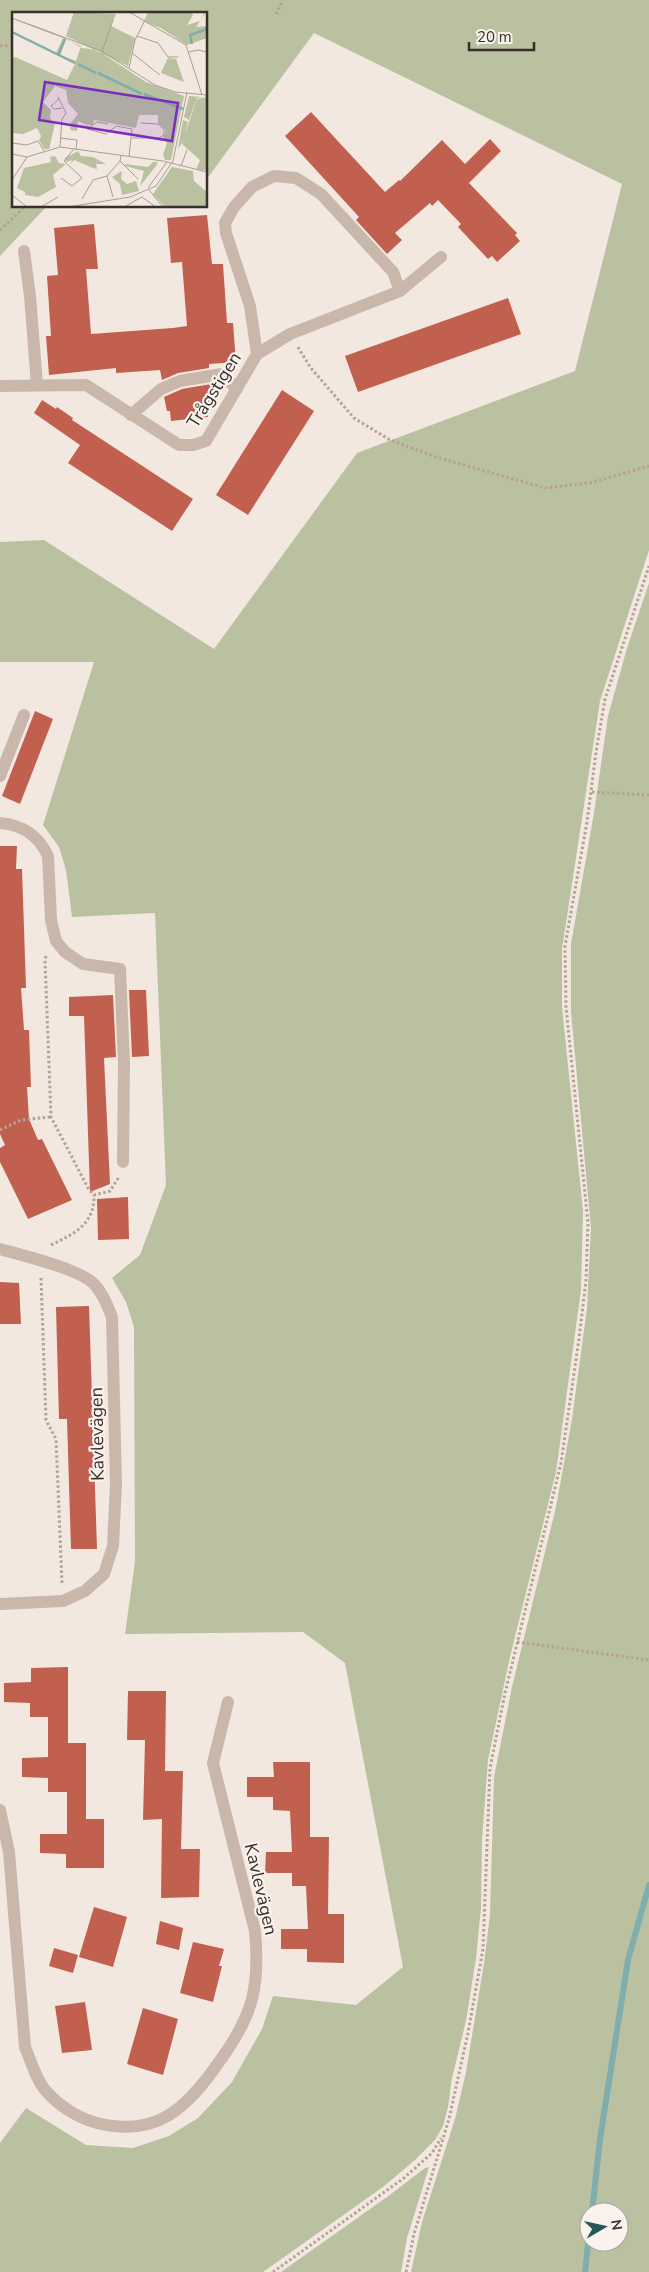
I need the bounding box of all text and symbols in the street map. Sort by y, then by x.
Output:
inset map [12,12,208,208]
scale bar [469,20,534,52]
text: 20 m [477,27,512,47]
street label: Trågstigen [181,347,247,433]
street label: Kavlevägen [84,1387,110,1481]
street label: Kavlevägen [239,1841,283,1937]
north arrow [579,2202,629,2252]
text: N [606,2218,627,2232]

